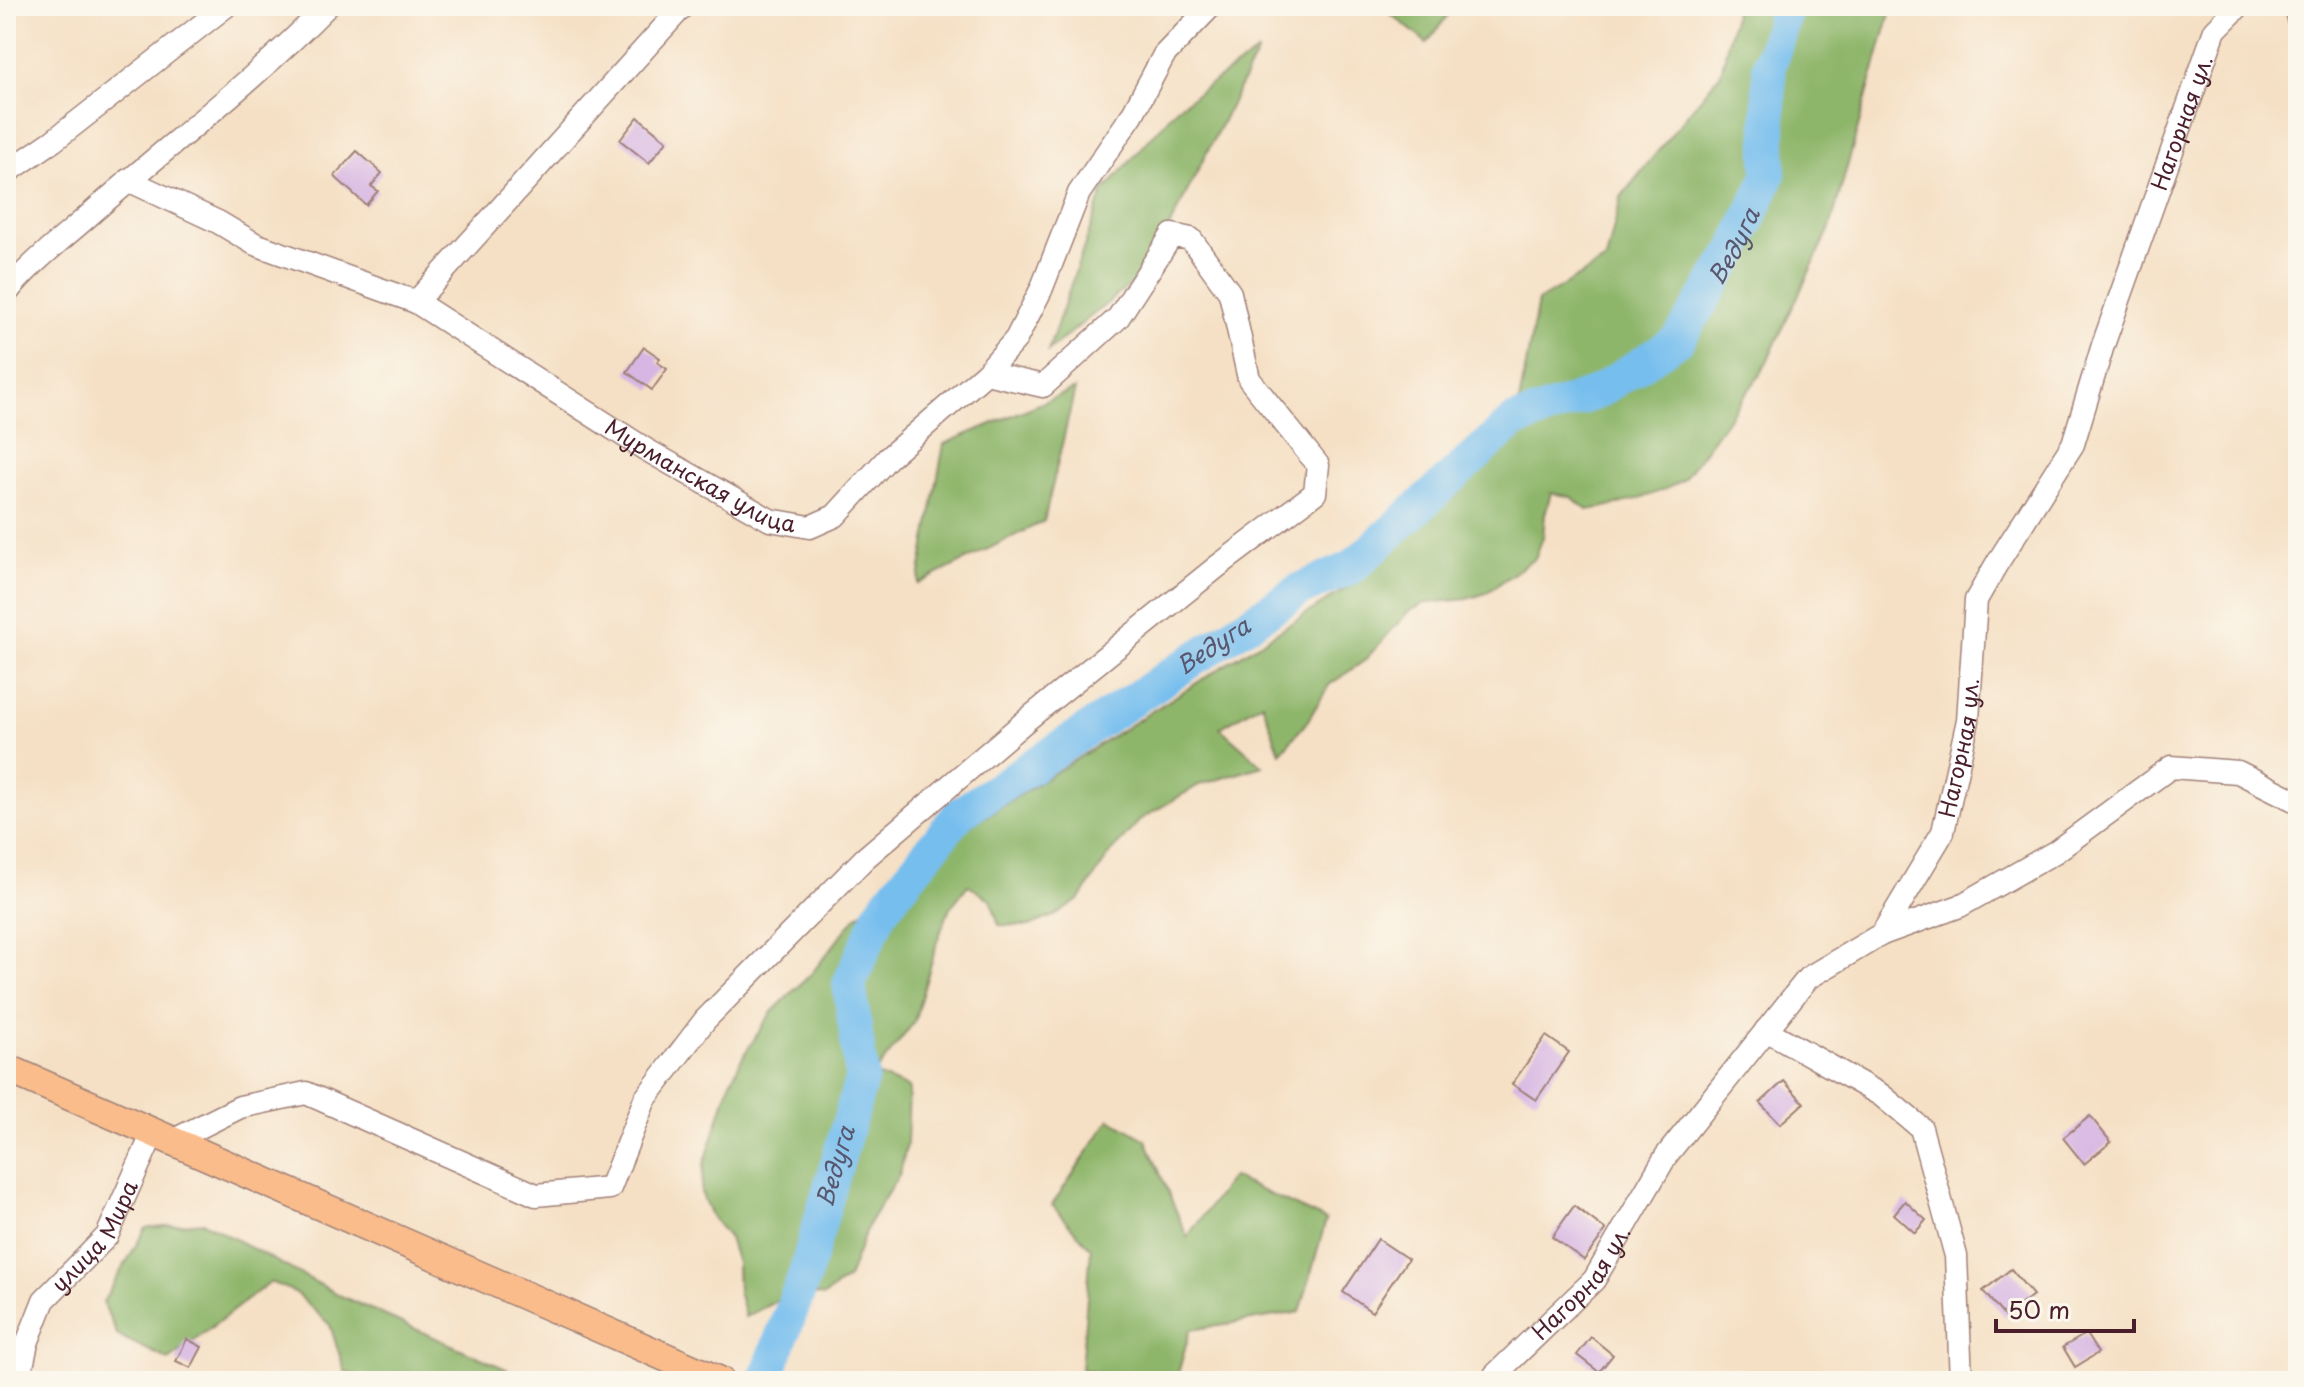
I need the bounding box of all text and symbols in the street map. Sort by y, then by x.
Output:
street label: Нагорная ул. [2141,50,2220,194]
water label: Ведуга [1698,201,1768,291]
street label: Мурманская улица [599,410,799,539]
water label: Ведуга [1168,607,1258,683]
street label: Нагорная ул. [1929,677,1986,820]
water label: Ведуга [805,1120,863,1211]
street label: улица Мира [43,1174,145,1299]
street label: Нагорная ул. [1523,1218,1637,1347]
scale bar [1996,1283,2134,1333]
text: 50 m [2008,1291,2070,1327]

